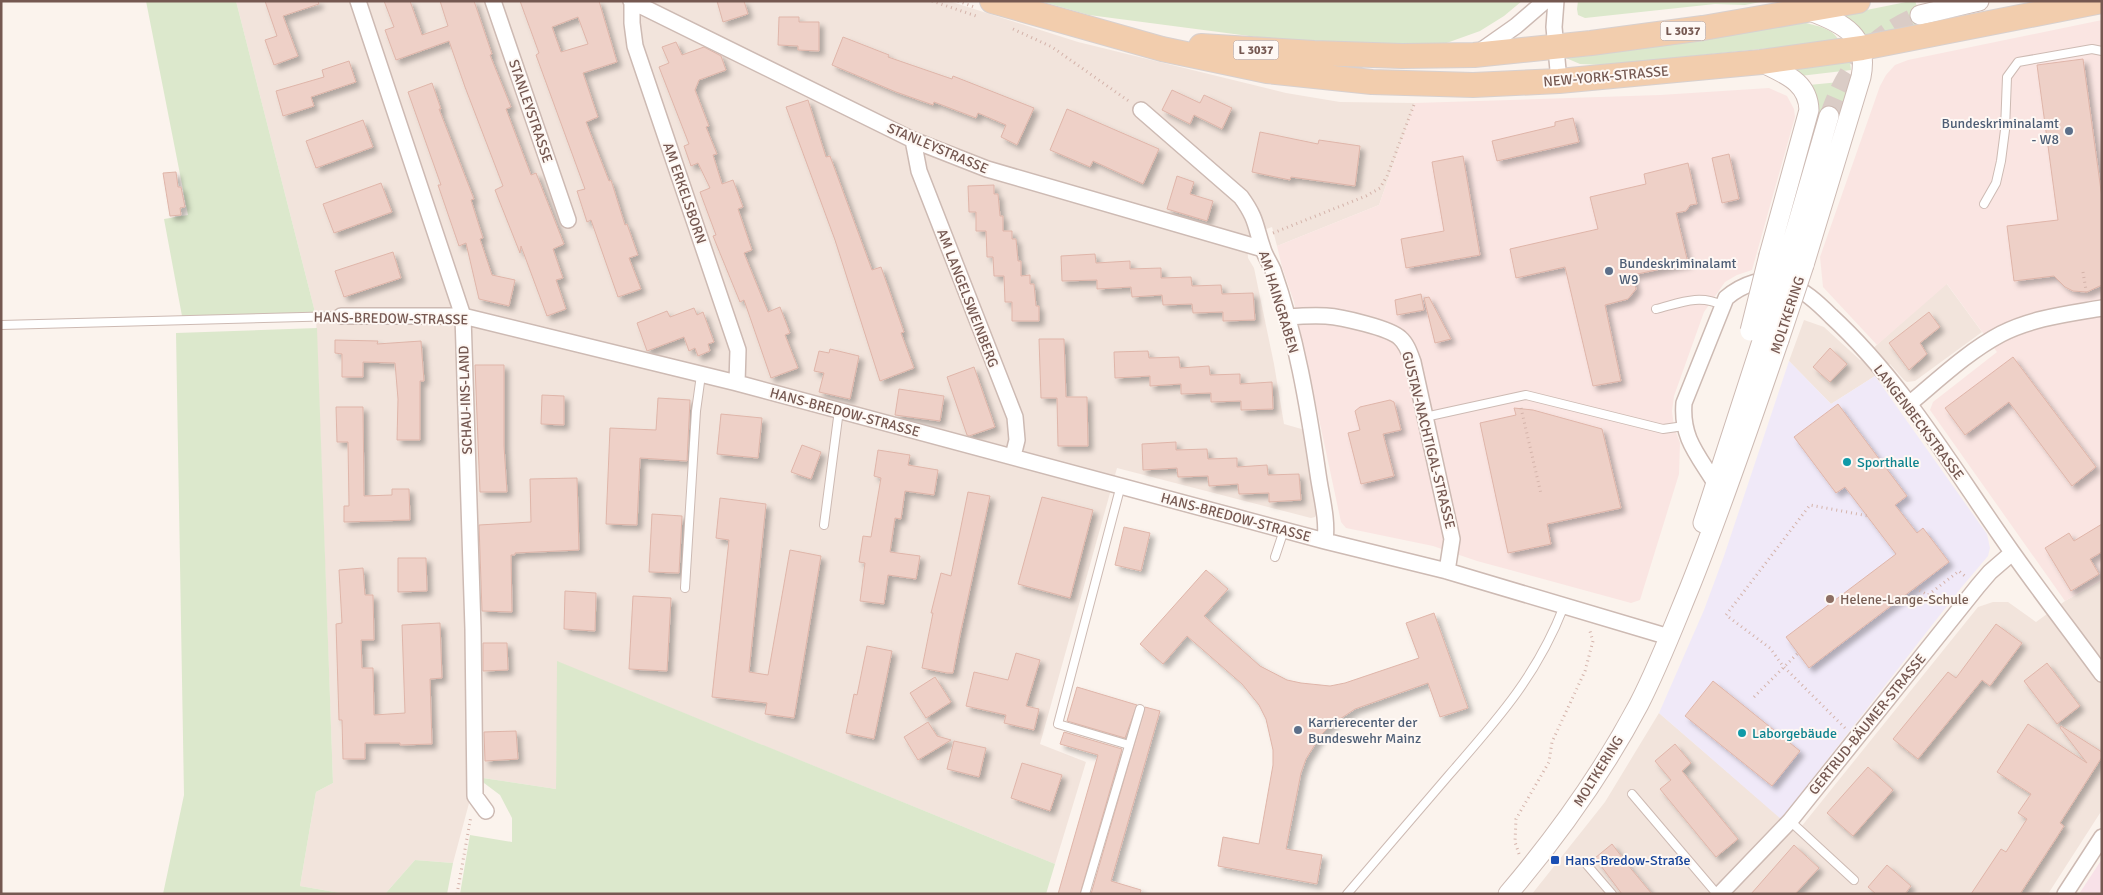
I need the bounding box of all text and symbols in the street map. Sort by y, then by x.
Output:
road number: L 3037 [1660,22,1706,40]
road number: L 3037 [1234,40,1278,60]
street label: STANLEYSTRASSE [505,57,556,165]
street label: NEW-YORK-STRASSE [1543,63,1670,90]
place label: Bundeskriminalamt - W8 [1941,115,2059,148]
street label: STANLEYSTRASSE [885,120,991,177]
marker: Bundeskriminalamt - W8 [2063,125,2075,137]
street label: AM ERKELSBORN [659,140,710,246]
street label: AM LANGELSWEINBERG [933,227,1002,370]
street label: AM HAINGRABEN [1255,249,1302,356]
place label: Bundeskriminalamt W9 [1619,255,1737,288]
marker: Bundeskriminalamt W9 [1603,265,1615,277]
street label: MOLTKERING [1767,274,1808,356]
street label: HANS-BREDOW-STRASSE [313,309,469,328]
street label: SCHAU-INS-LAND [455,345,476,455]
street label: GUSTAV-NACHTIGAL-STRASSE [1398,350,1459,531]
street label: LANGENBECKSTRASSE [1870,361,1967,483]
street label: HANS-BREDOW-STRASSE [768,384,922,441]
place label: Sporthalle [1857,454,1919,471]
marker: Sporthalle [1841,456,1853,468]
street label: HANS-BREDOW-STRASSE [1159,489,1313,546]
place label: Helene-Lange-Schule [1840,591,1969,608]
marker: Helene-Lange-Schule [1824,593,1836,605]
street label: GERTRUD-BÄUMER-STRASSE [1805,650,1930,798]
place label: Karrierecenter der Bundeswehr Mainz [1308,714,1421,747]
marker: Karrierecenter der Bundeswehr Mainz [1292,724,1304,736]
place label: Laborgebäude [1752,725,1837,742]
marker: Laborgebäude [1736,727,1748,739]
street label: MOLTKERING [1570,733,1627,810]
place label: Hans-Bredow-Straße [1565,852,1691,869]
marker: Hans-Bredow-Straße [1549,854,1561,866]

